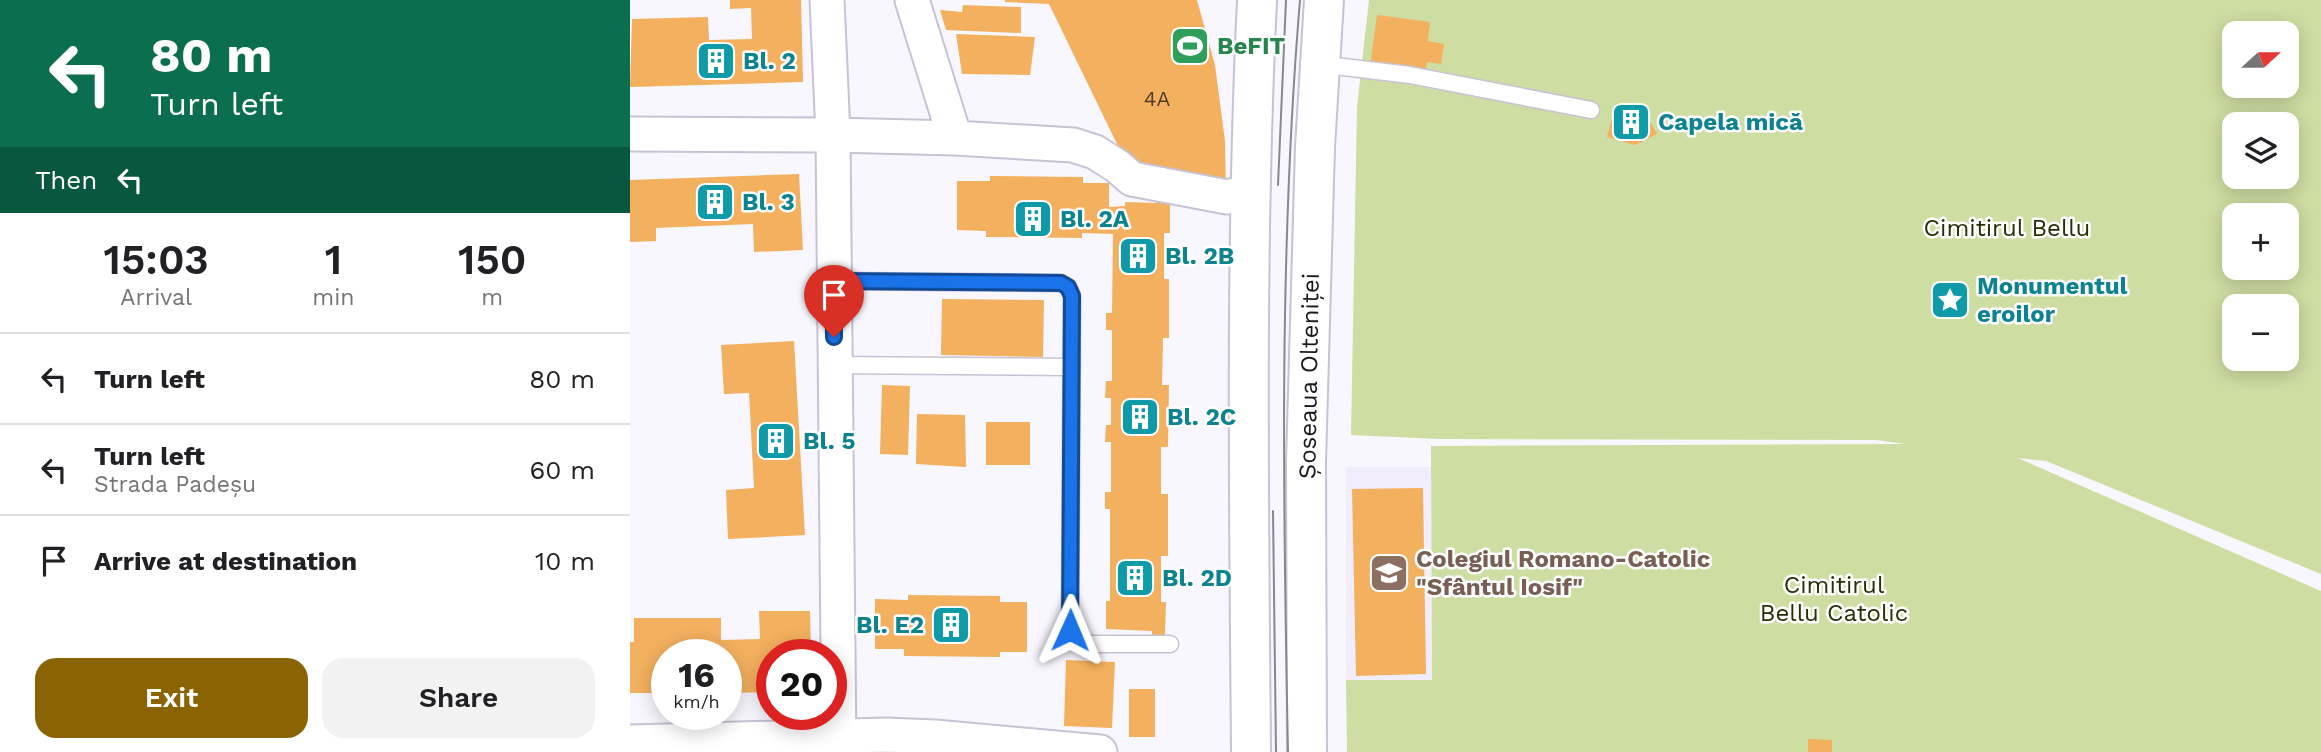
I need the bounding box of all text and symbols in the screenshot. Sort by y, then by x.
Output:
north arrow [2222,21,2300,98]
map controls [2222,21,2299,371]
sports icon: BeFIT [1169,25,1211,67]
text: 80 m [150,26,272,84]
icon: left [35,28,126,119]
place label: BeFIT [1217,32,1286,60]
building icon: Bl. 2 [695,40,737,82]
place label: Bl. 2 [743,47,796,75]
text: Turn left [150,85,283,123]
house number: 4A [1144,86,1170,111]
building icon: Capela mică [1610,101,1652,143]
place label: Capela mică [1658,108,1803,136]
button: layers [2222,112,2299,189]
icon: left [111,161,149,199]
text: Then [35,165,97,195]
building icon: Bl. 3 [694,181,736,223]
place label: Bl. 3 [742,188,795,216]
building icon: Bl. 2A [1012,198,1054,240]
button: + [2222,203,2299,280]
place label: Bl. 2A [1060,205,1130,233]
park label: Cimitirul Bellu [1924,214,2090,242]
text: 15:03 [103,235,209,284]
text: 1 [325,235,342,284]
text: 150 [458,235,527,284]
building icon: Bl. 2B [1117,235,1159,277]
place label: Bl. 2B [1165,242,1234,270]
pin [804,265,864,337]
place label: Monumentul eroilor [1977,272,2128,328]
street label: Șoseaua Olteniței [1293,273,1325,479]
icon: arrive [815,276,853,314]
place icon: Monumentul eroilor [1929,279,1971,321]
text: Arrival [120,284,192,311]
text: min [312,284,355,311]
text: m [481,284,503,311]
button: − [2222,294,2299,371]
icon: left [35,360,73,398]
text: Turn left [94,364,205,394]
text: 80 m [529,364,595,394]
building icon: Bl. 2C [1119,396,1161,438]
place label: Bl. 2C [1167,403,1236,431]
building icon: Bl. 5 [755,420,797,462]
place label: Bl. 5 [803,427,856,455]
text: Turn left [94,441,205,471]
icon: left [35,451,73,489]
text: 60 m [529,455,595,485]
text: Strada Padeșu [94,471,256,498]
icon: arrive [35,542,73,580]
place label: Colegiul Romano-Catolic "Sfântul Iosif" [1416,545,1710,601]
text: Arrive at destination [94,546,357,576]
text: 10 m [535,546,595,576]
school or university icon: Colegiul Romano-Catolic "Sfântul Iosif" [1368,552,1410,594]
building icon: Bl. 2D [1114,557,1156,599]
place label: Bl. 2D [1162,564,1232,592]
park label: Cimitirul Bellu Catolic [1760,571,1908,627]
position arrow [1033,593,1107,667]
building icon: Bl. E2 [930,604,972,646]
place label: Bl. E2 [856,611,924,639]
speed limit sign: 20 [756,639,847,730]
text: 16 [678,654,715,696]
button: Exit [35,658,308,738]
button: Share [322,658,595,738]
text: km/h [673,691,720,712]

